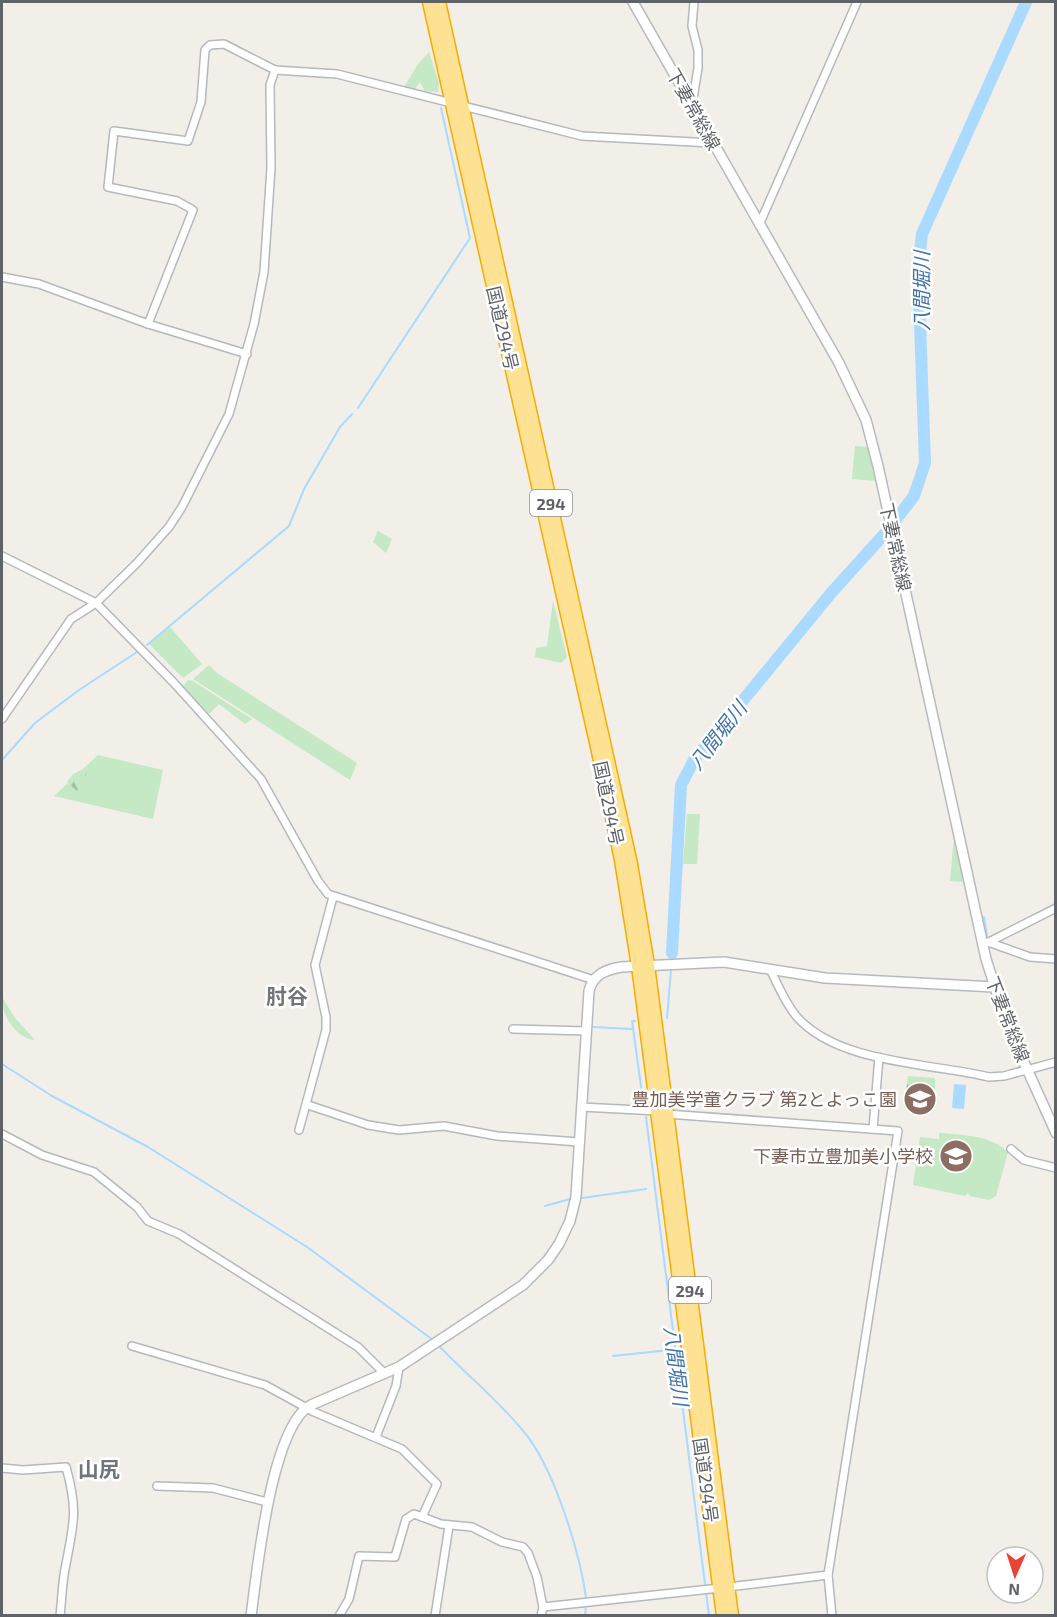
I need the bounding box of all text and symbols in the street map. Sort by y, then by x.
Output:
street label: 下妻常総線 [663,64,725,154]
water label: 八間堀川 [909,249,933,331]
street label: 国道294号 [483,284,523,372]
road number: 294 [530,490,572,516]
street label: 下妻常総線 [876,501,916,593]
water label: 八間堀川 [683,695,752,774]
street label: 国道294号 [589,759,629,847]
street label: 下妻常総線 [982,973,1034,1065]
district label: 肘谷 [266,983,308,1008]
school or university icon: 豊加美学童クラブ 第2とよっこ園 [902,1081,938,1117]
place label: 豊加美学童クラブ 第2とよっこ園 [631,1088,897,1110]
school or university icon: 下妻市立豊加美小学校 [938,1138,974,1174]
place label: 下妻市立豊加美小学校 [753,1145,933,1167]
road number: 294 [669,1277,711,1303]
water label: 八間堀川 [660,1325,694,1409]
street label: 国道294号 [689,1436,723,1524]
district label: 山尻 [78,1456,120,1481]
north arrow [985,1545,1045,1605]
text: N [1008,1581,1020,1600]

